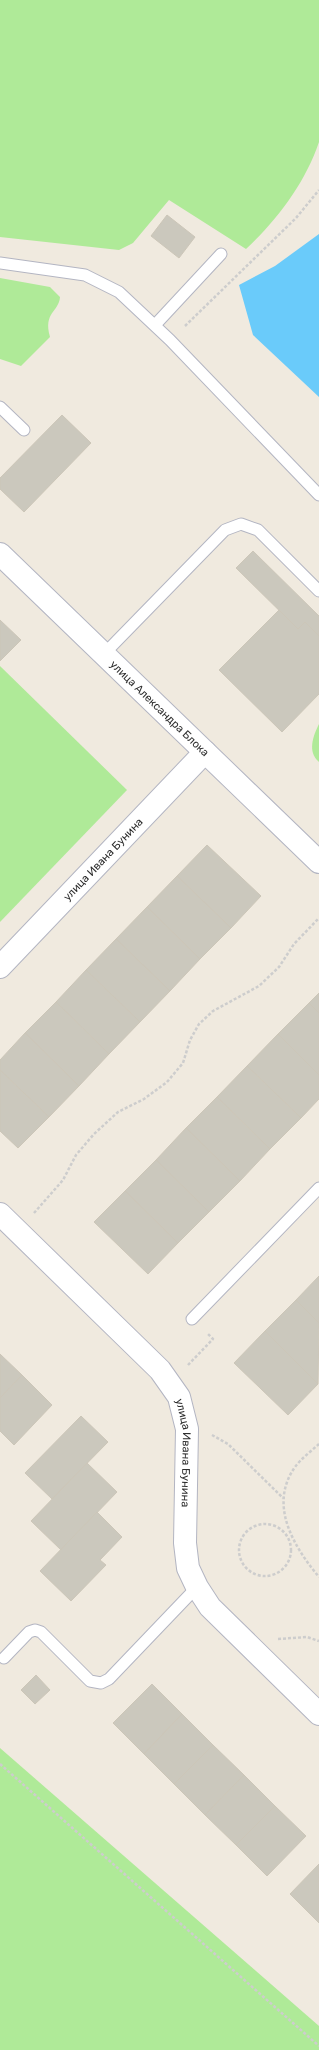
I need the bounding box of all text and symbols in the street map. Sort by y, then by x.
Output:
street label: улица Александра Блока [108,657,212,759]
street label: улица Ивана Бунина [60,815,145,903]
street label: улица Ивана Бунина [173,1397,193,1507]

